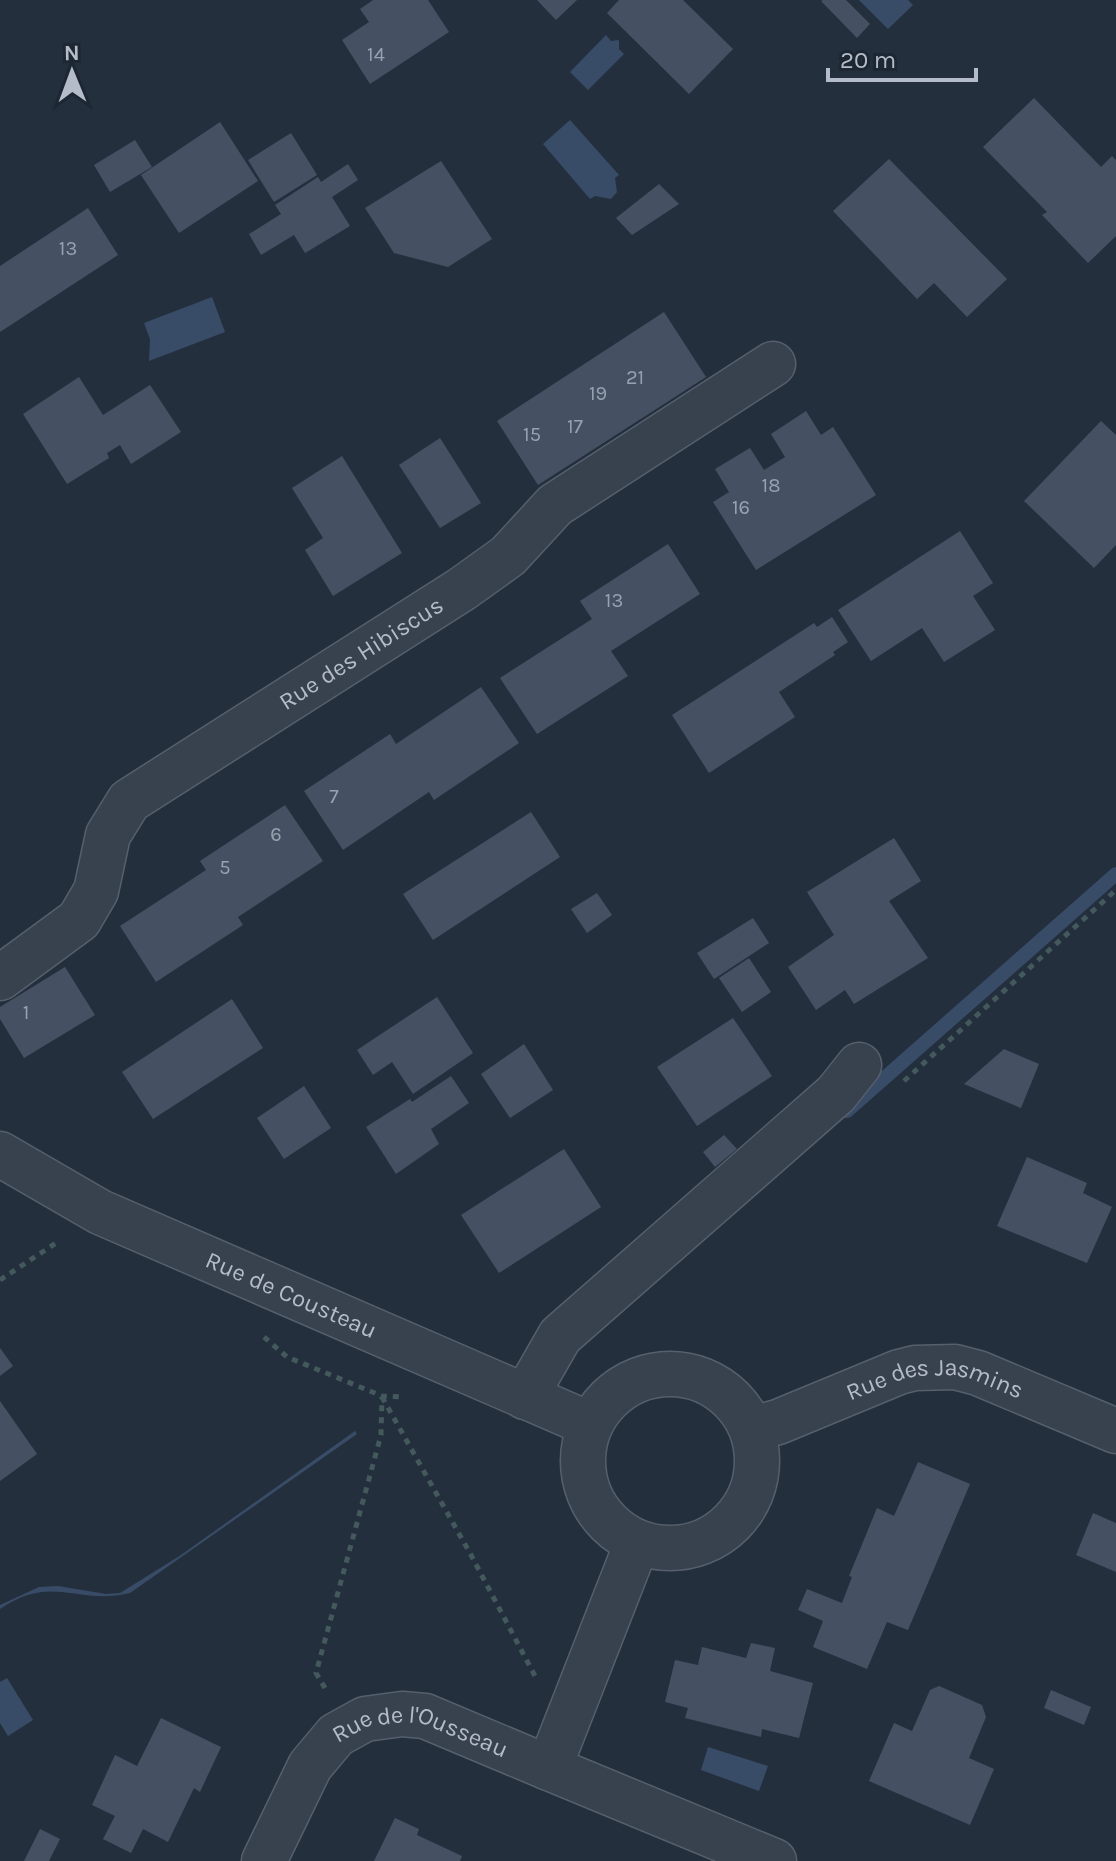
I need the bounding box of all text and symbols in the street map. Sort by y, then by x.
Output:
north arrow [32,32,112,112]
scale bar [828,32,976,82]
text: N [64,40,80,66]
house number: 14 [367,43,385,66]
text: 20 m [840,46,896,74]
house number: 13 [59,237,77,260]
house number: 21 [626,366,644,389]
house number: 19 [589,382,607,405]
house number: 17 [567,415,584,438]
house number: 15 [523,423,541,446]
house number: 18 [762,474,780,497]
house number: 16 [732,496,750,519]
house number: 13 [605,589,623,612]
street label: Rue des Hibiscus [274,591,448,716]
house number: 7 [329,785,339,808]
house number: 6 [270,823,282,846]
house number: 5 [219,856,231,879]
house number: 1 [23,1001,29,1024]
street label: Rue de Cousteau [201,1246,381,1344]
street label: Rue des Jasmins [842,1353,1028,1406]
street label: Rue de l'Ousseau [327,1700,512,1763]

